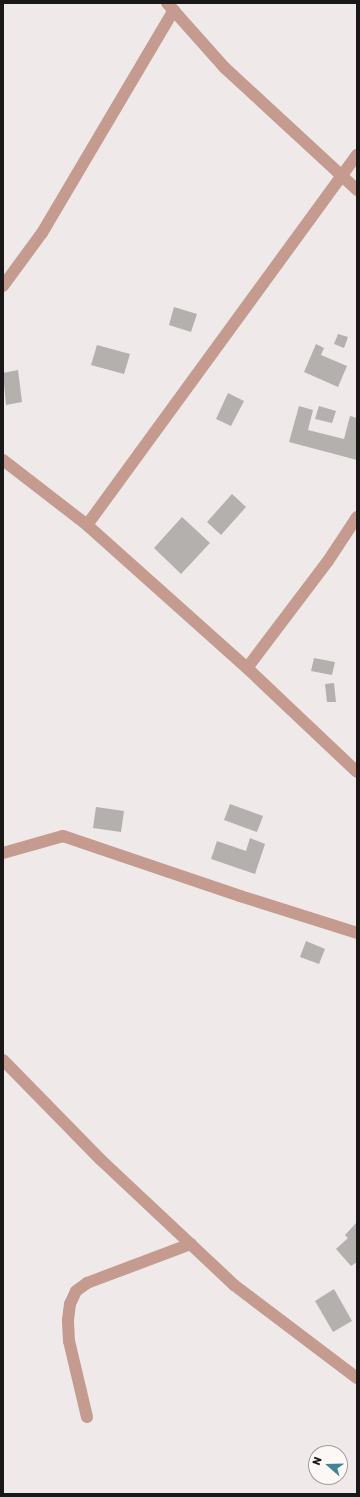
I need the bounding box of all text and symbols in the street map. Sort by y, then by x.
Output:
north arrow [308,1445,348,1485]
text: N [310,1455,325,1467]

